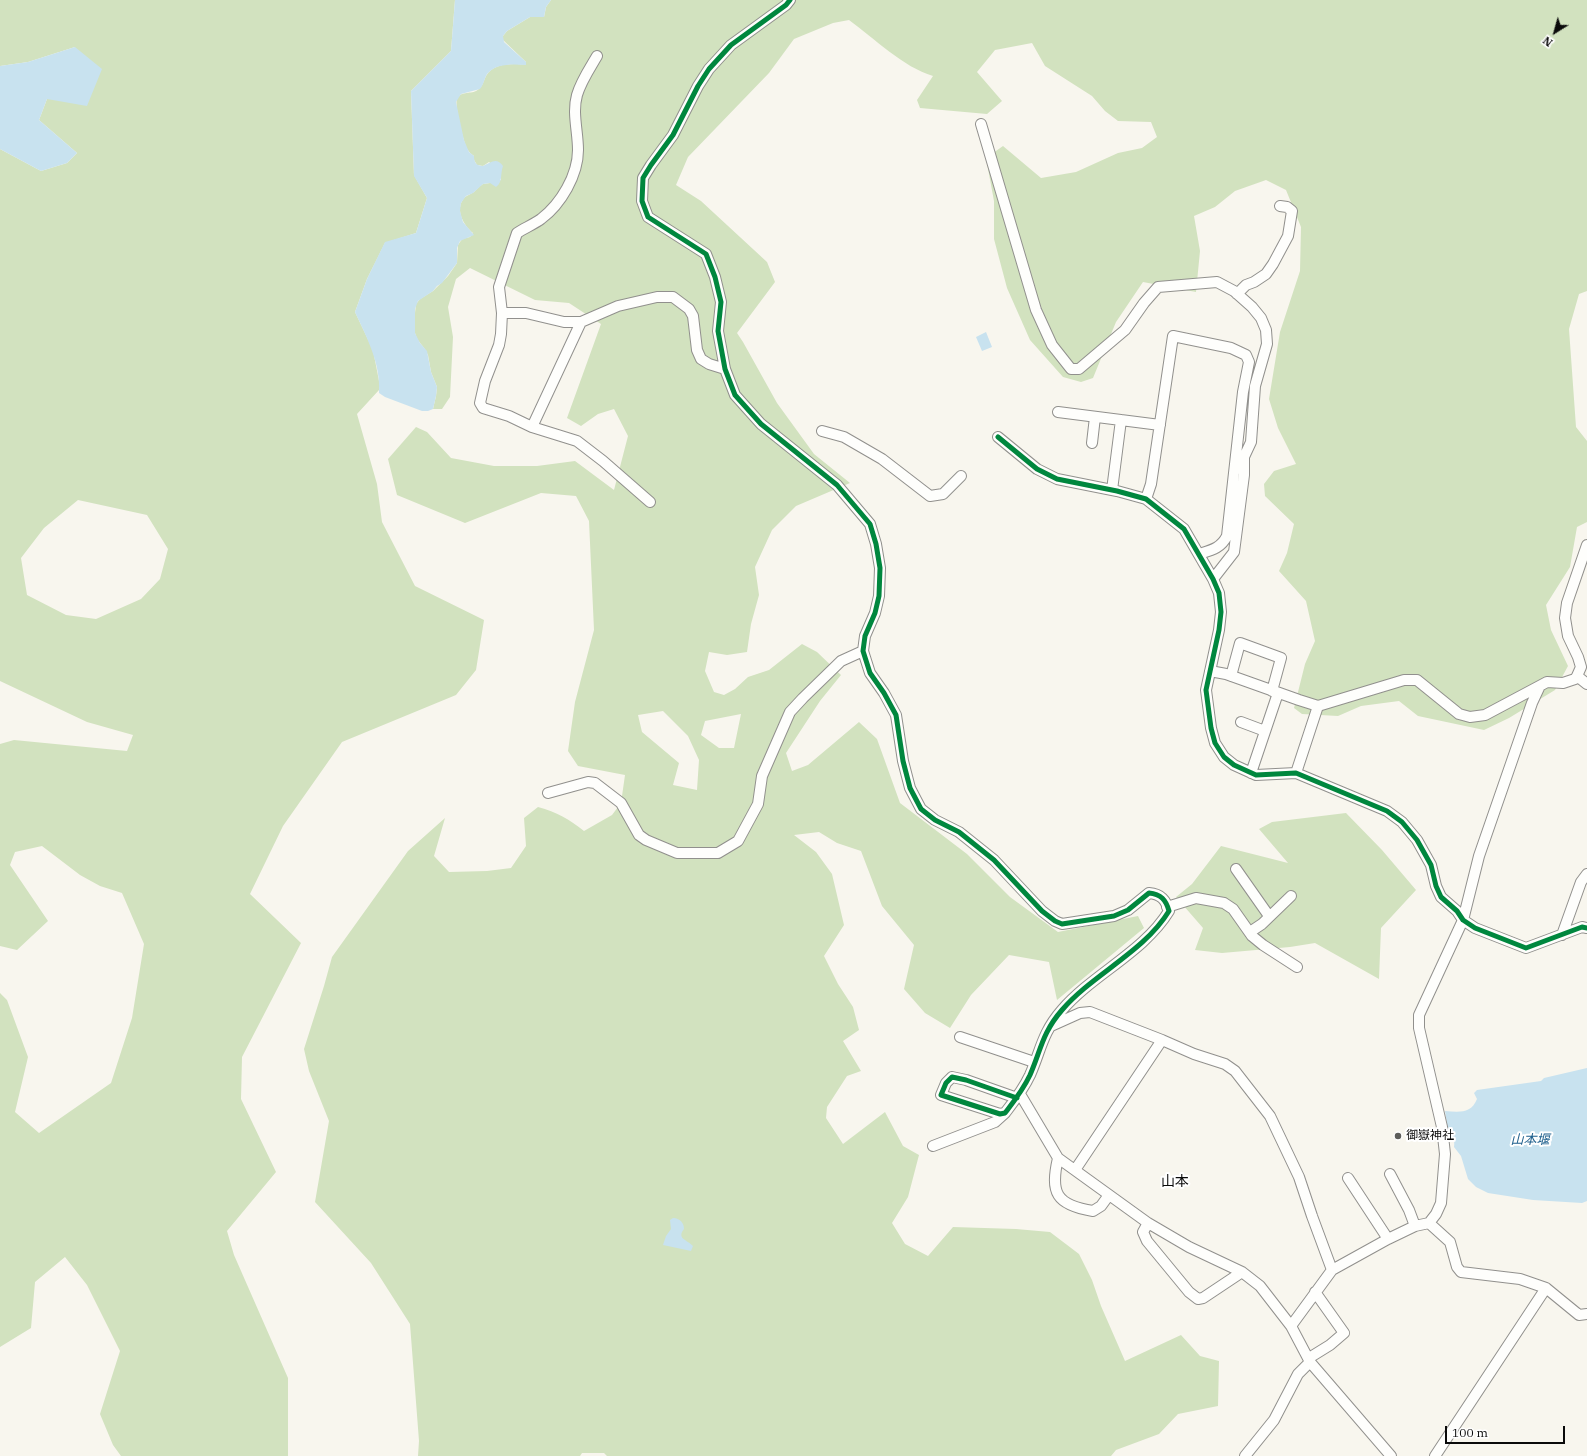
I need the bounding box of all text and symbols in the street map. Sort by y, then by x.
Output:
north arrow [1535,12,1575,52]
text: N [1540,33,1555,50]
place label: 御嶽神社 [1406,1129,1454,1143]
marker: 御嶽神社 [1393,1131,1403,1141]
water label: 山本堰 [1511,1132,1549,1148]
district label: 山本 [1161,1174,1189,1190]
scale bar [1447,1418,1567,1444]
text: 100 m [1452,1425,1488,1440]

